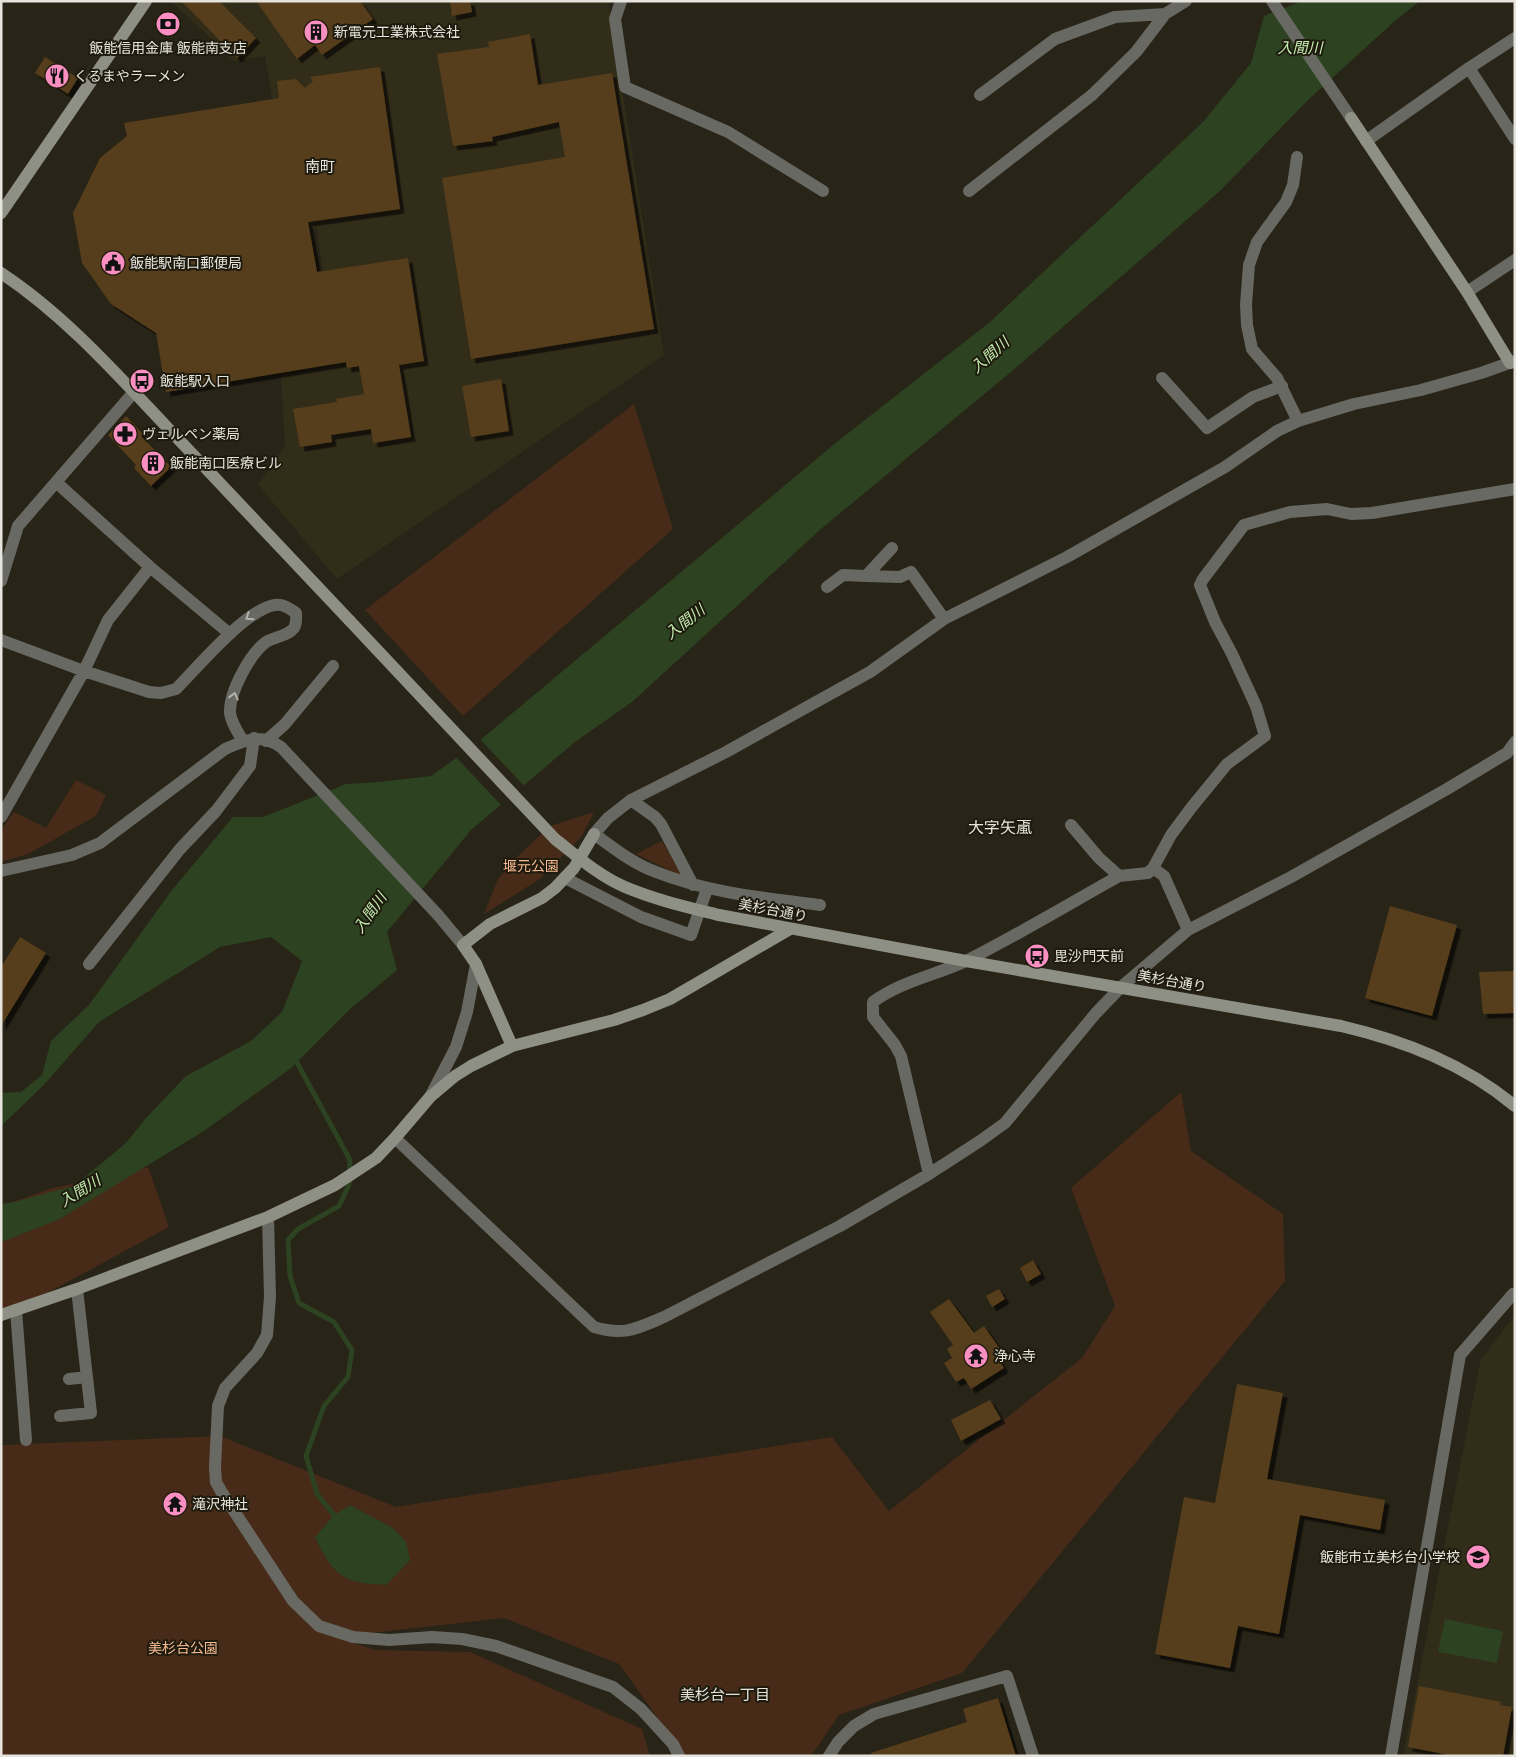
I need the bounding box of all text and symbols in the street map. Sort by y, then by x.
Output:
bank icon: 飯能信用金庫 飯能南支店 [155,11,181,37]
building icon: 新電元工業株式会社 [303,19,329,45]
place label: 新電元工業株式会社 [334,24,460,41]
water label: 入間川 [1277,39,1324,57]
place label: 飯能信用金庫 飯能南支店 [89,40,247,57]
restaurant icon: くるまやラーメン [44,63,70,89]
place label: くるまやラーメン [74,68,185,85]
district label: 南町 [305,158,335,176]
public building icon: 飯能駅南口郵便局 [100,250,126,276]
place label: 飯能駅南口郵便局 [130,255,242,272]
water label: 入間川 [967,332,1014,377]
bus stop icon: 飯能駅入口 [129,368,155,394]
place label: 飯能駅入口 [160,373,230,390]
pharmacy icon: ヴェルペン薬局 [112,421,138,447]
place label: ヴェルペン薬局 [142,426,240,443]
building icon: 飯能南口医療ビル [140,450,166,476]
place label: 飯能南口医療ビル [170,455,282,472]
water label: 入間川 [662,600,710,643]
one-way arrow [246,611,255,620]
one-way arrow [228,691,239,700]
district label: 大字矢颪 [968,818,1032,837]
park label: 堰元公園 [503,858,559,875]
water label: 入間川 [350,888,391,937]
street label: 美杉台通り [737,895,809,926]
bus stop icon: 毘沙門天前 [1024,943,1050,969]
place label: 毘沙門天前 [1054,948,1124,965]
street label: 美杉台通り [1136,967,1208,996]
water label: 入間川 [56,1170,106,1211]
temple icon: 浄心寺 [963,1343,989,1369]
place label: 浄心寺 [994,1348,1036,1365]
temple icon: 滝沢神社 [162,1491,188,1517]
place label: 滝沢神社 [192,1496,248,1513]
school or university icon: 飯能市立美杉台小学校 [1465,1544,1491,1570]
place label: 飯能市立美杉台小学校 [1320,1549,1460,1566]
park label: 美杉台公園 [148,1640,218,1657]
district label: 美杉台一丁目 [680,1686,770,1704]

